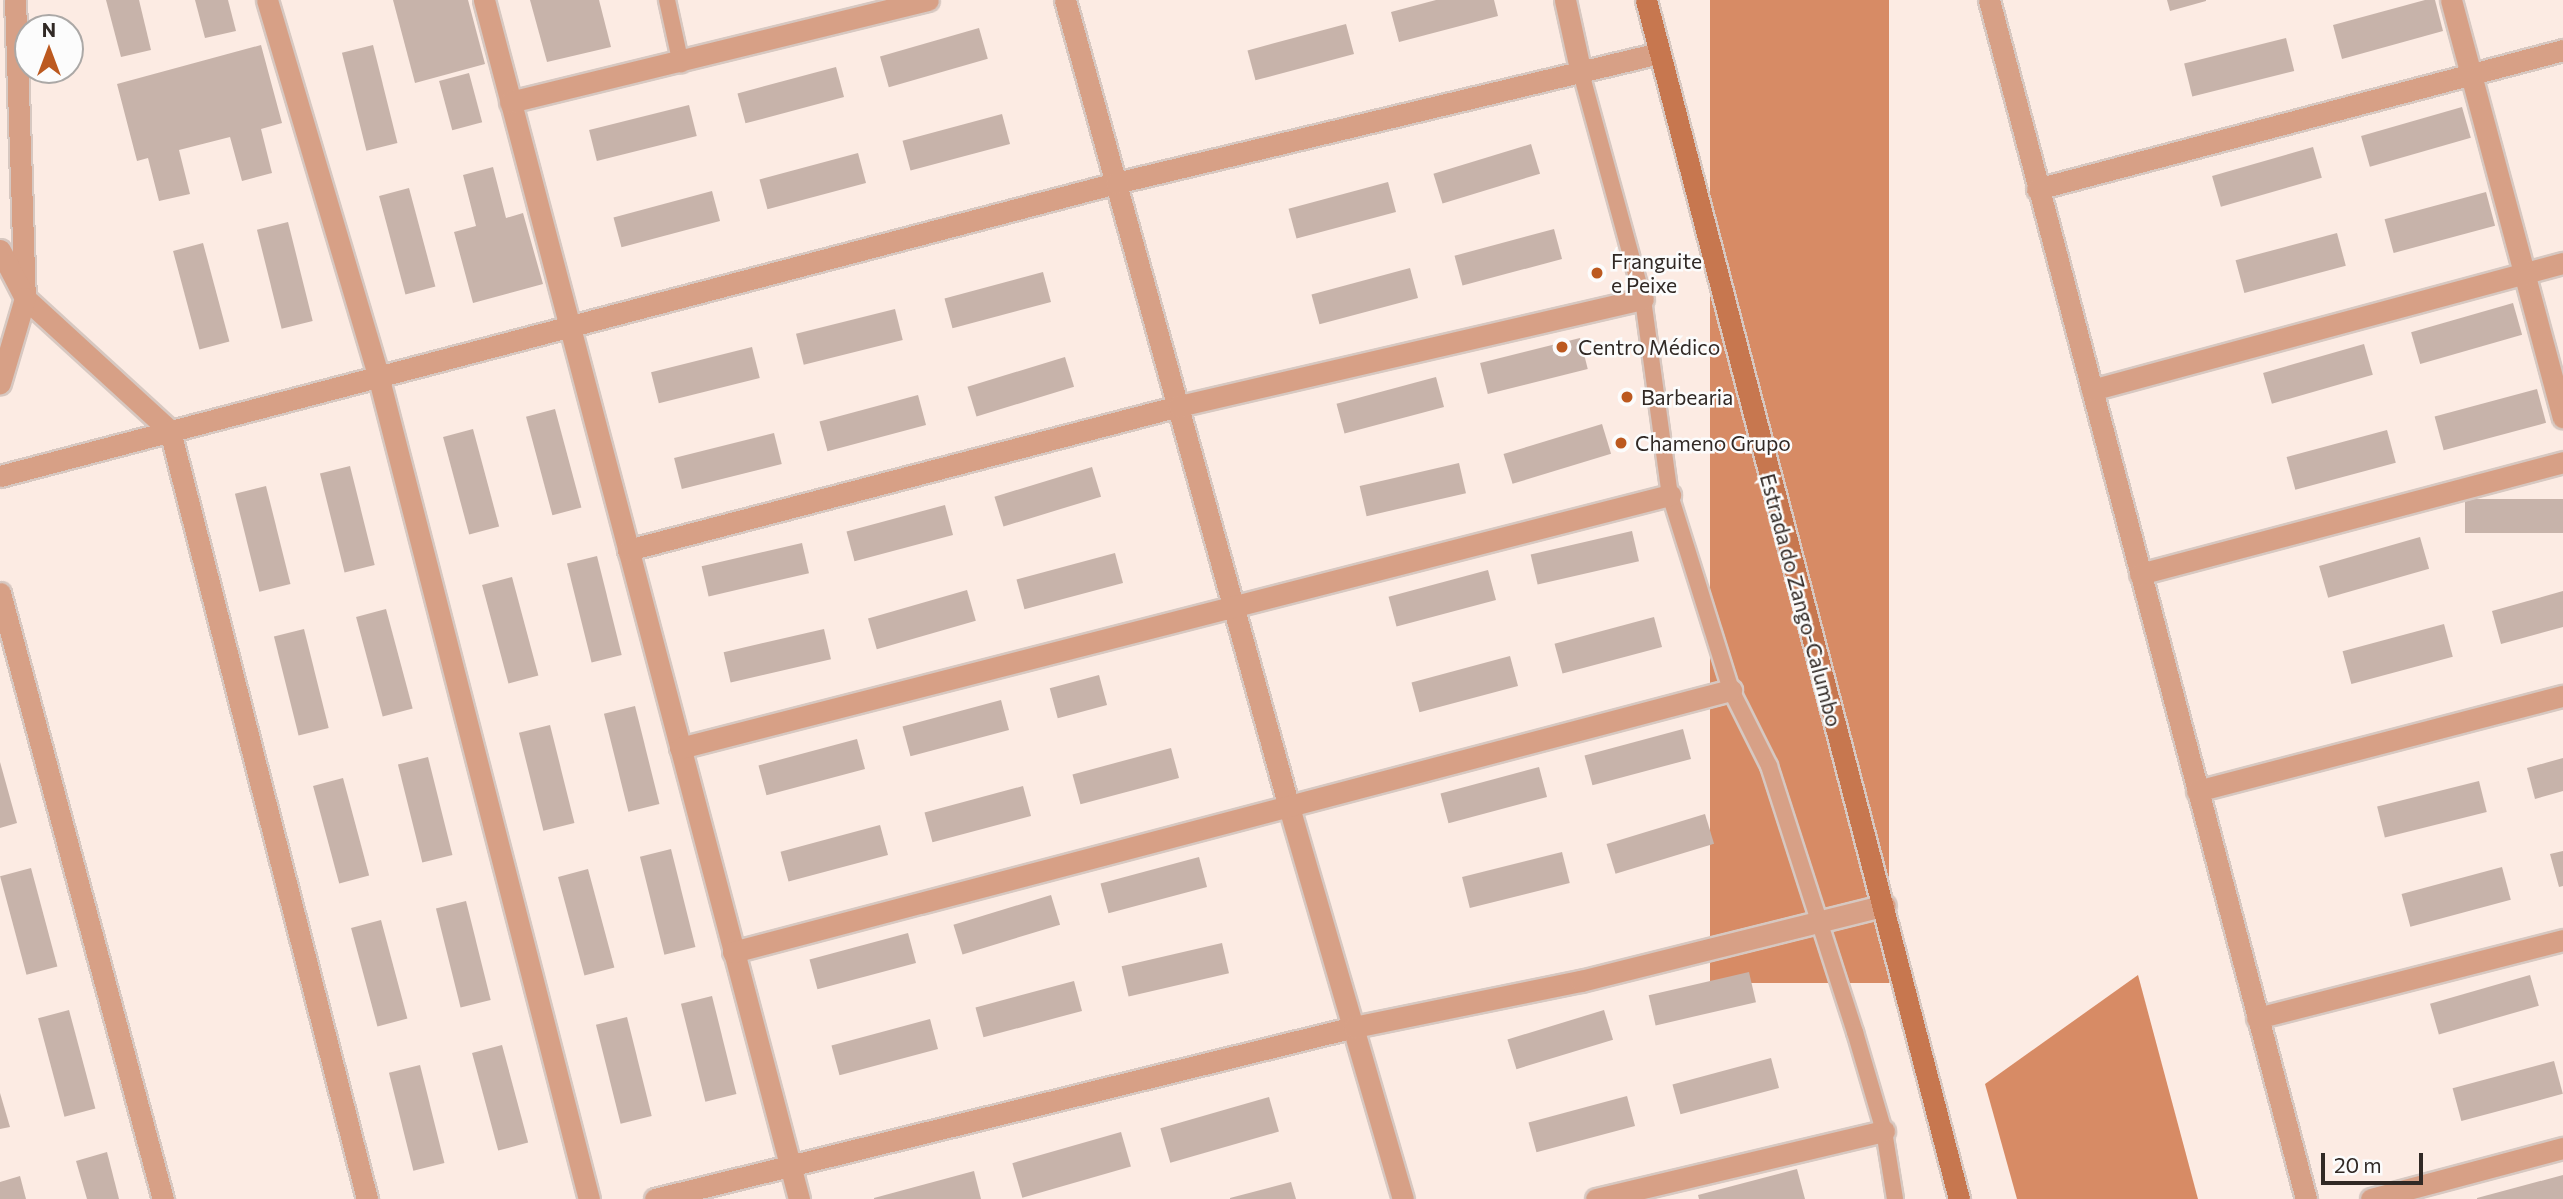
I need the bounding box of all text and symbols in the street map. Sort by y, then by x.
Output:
north arrow [14,14,84,84]
text: N [42,18,56,41]
place label: Franguite e Peixe [1611,248,1702,298]
marker: Franguite e Peixe [1589,265,1605,281]
place label: Centro Médico [1578,334,1720,360]
marker: Centro Médico [1552,337,1572,357]
place label: Barbearia [1641,384,1733,410]
marker: Barbearia [1619,389,1635,405]
place label: Chameno Grupo [1635,430,1791,456]
marker: Chameno Grupo [1613,435,1629,451]
street label: Estrada do Zango-Calumbo [1755,471,1847,729]
scale bar [2325,1140,2426,1184]
text: 20 m [2334,1152,2382,1177]

